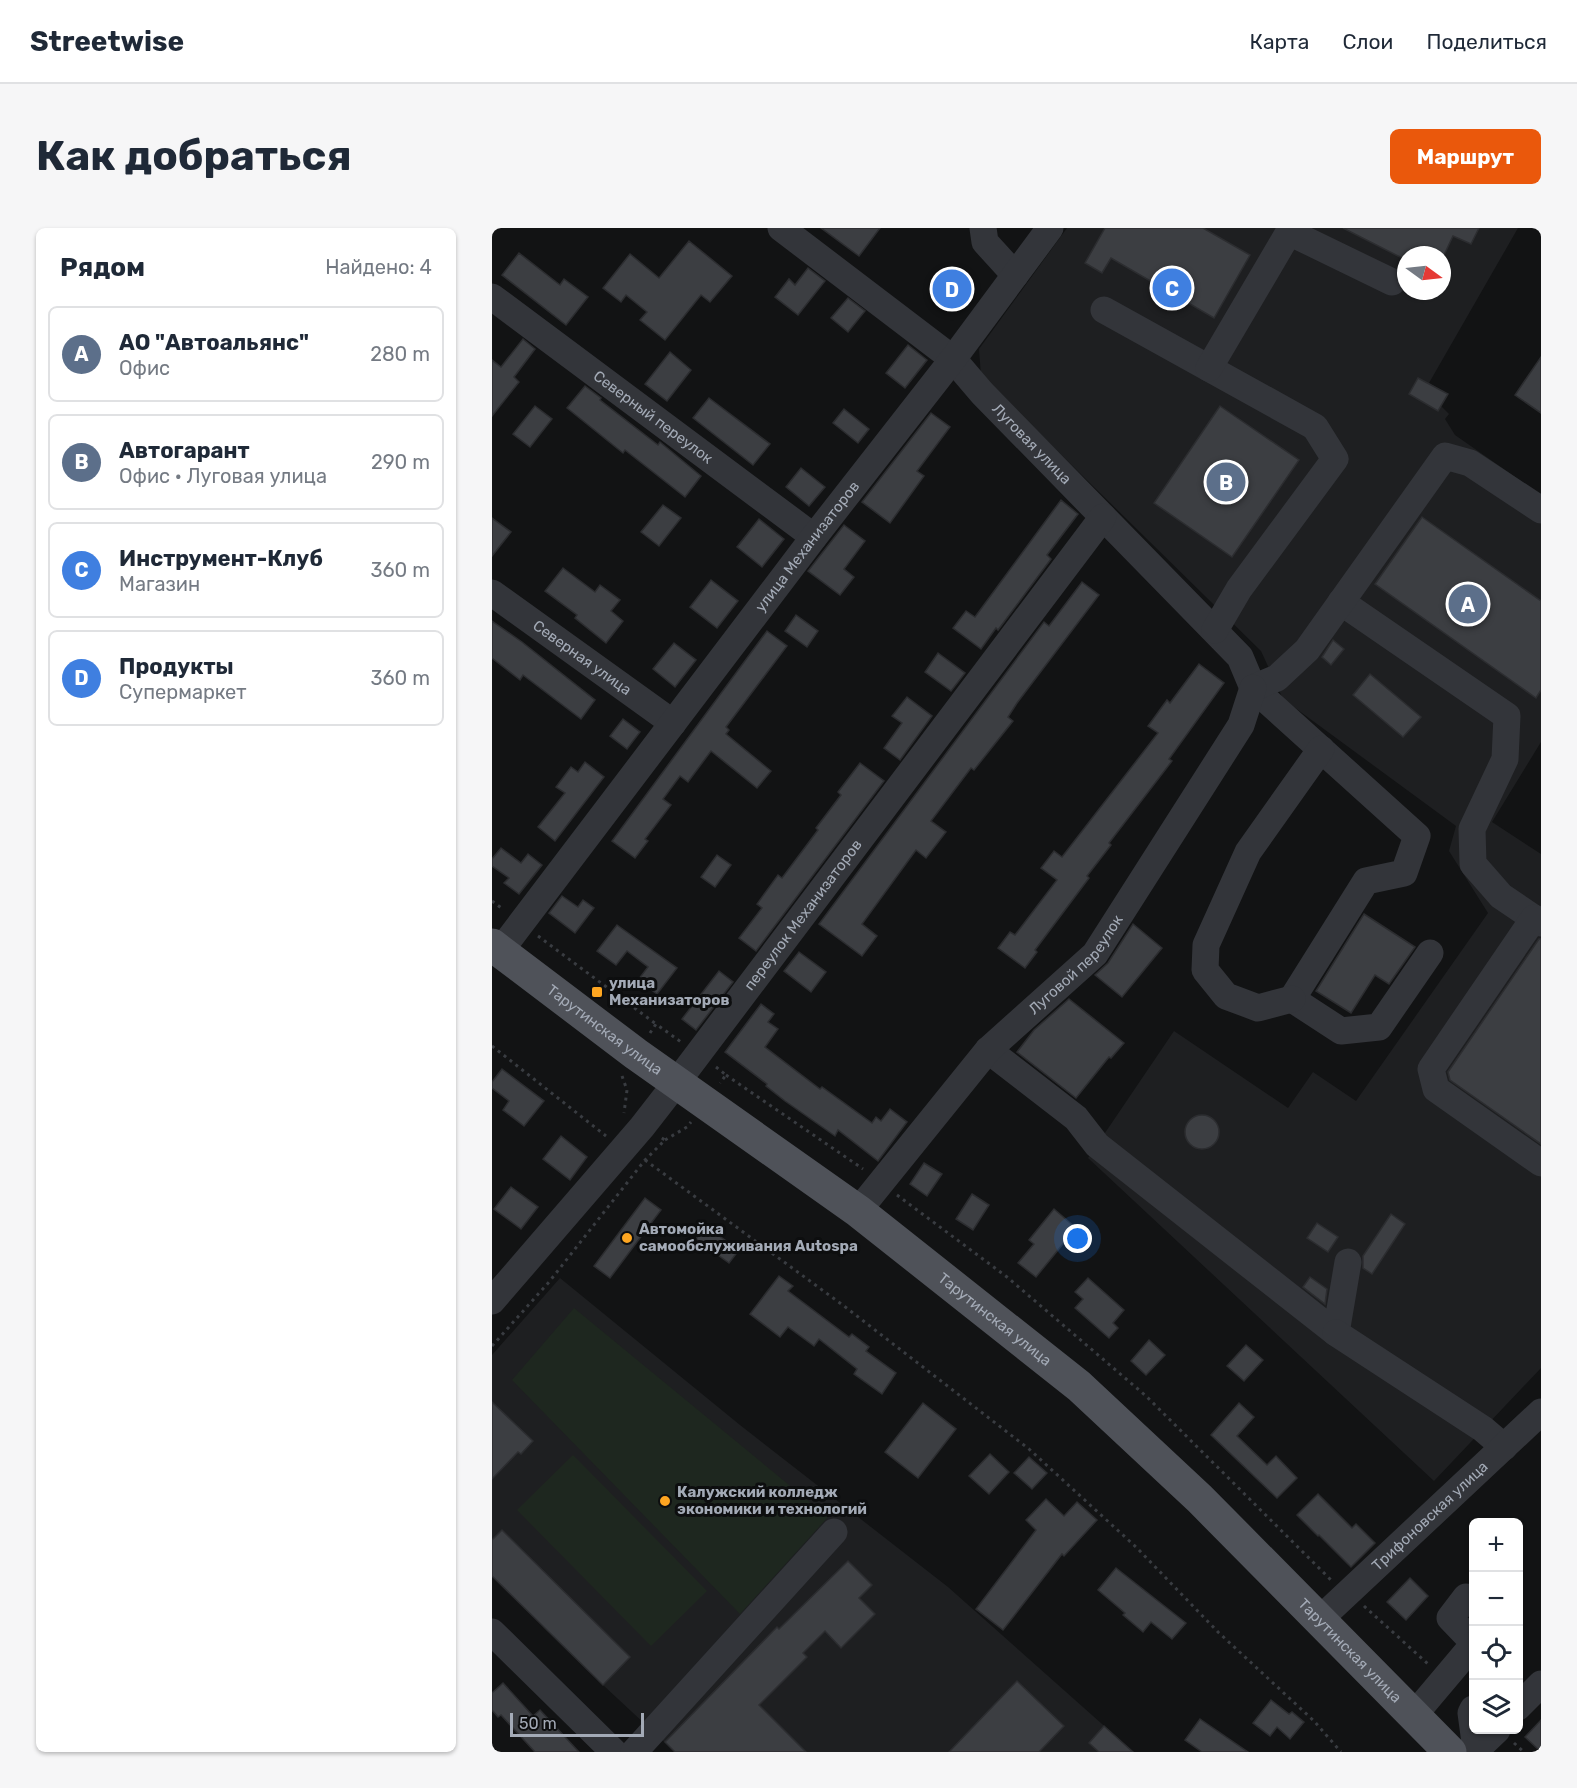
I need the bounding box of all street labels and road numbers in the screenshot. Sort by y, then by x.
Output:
street label: Северный переулок [590,367,716,467]
street label: Луговая улица [988,400,1075,488]
street label: улица Механизаторов [751,478,863,615]
street label: Северная улица [530,616,635,699]
street label: переулок Механизаторов [740,836,866,994]
street label: Луговой переулок [1025,911,1127,1018]
street label: Тарутинская улица [543,981,666,1079]
street label: Тарутинская улица [935,1269,1055,1370]
street label: Трифоновская улица [1368,1458,1492,1575]
street label: Тарутинская улица [1294,1595,1405,1706]

